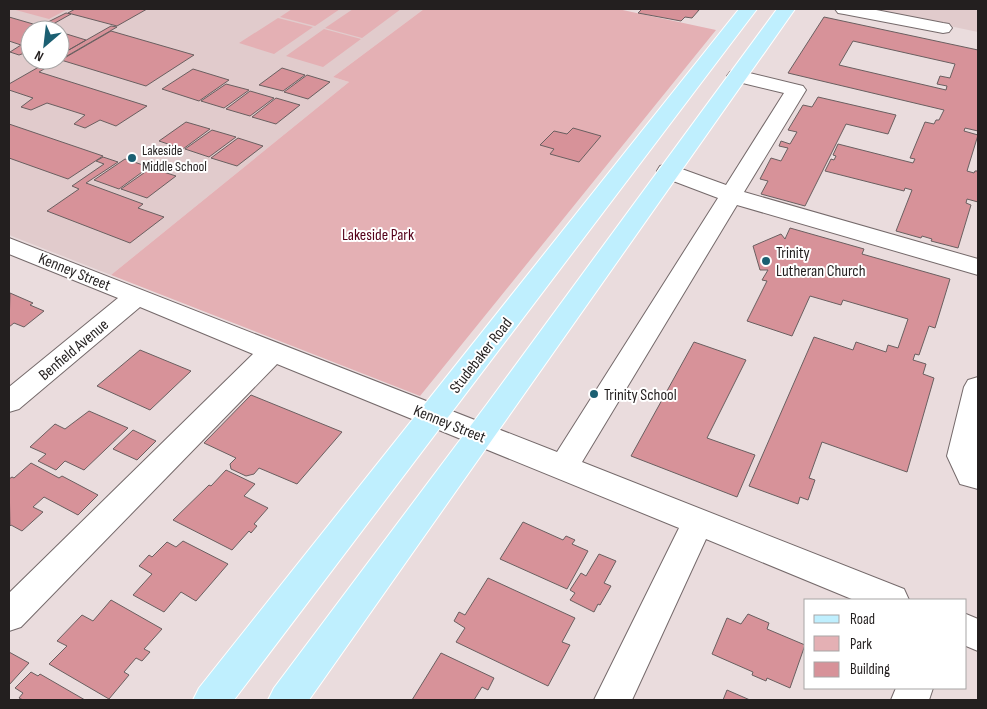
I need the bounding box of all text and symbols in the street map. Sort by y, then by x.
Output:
north arrow [20,20,70,70]
text: N [32,47,46,65]
place label: Lakeside Middle School [142,142,207,175]
marker: Lakeside Middle School [126,152,138,164]
park label: Lakeside Park [342,226,414,245]
place label: Trinity Lutheran Church [776,244,866,281]
street label: Kenney Street [36,249,113,295]
marker: Trinity Lutheran Church [760,255,772,267]
street label: Studebaker Road [446,314,516,397]
street label: Benfield Avenue [35,316,113,385]
place label: Trinity School [604,386,677,405]
marker: Trinity School [588,388,600,400]
street label: Kenney Street [411,401,488,447]
legend [804,599,967,689]
text: Road [850,610,875,629]
text: Park [850,635,872,654]
text: Building [850,660,890,679]

